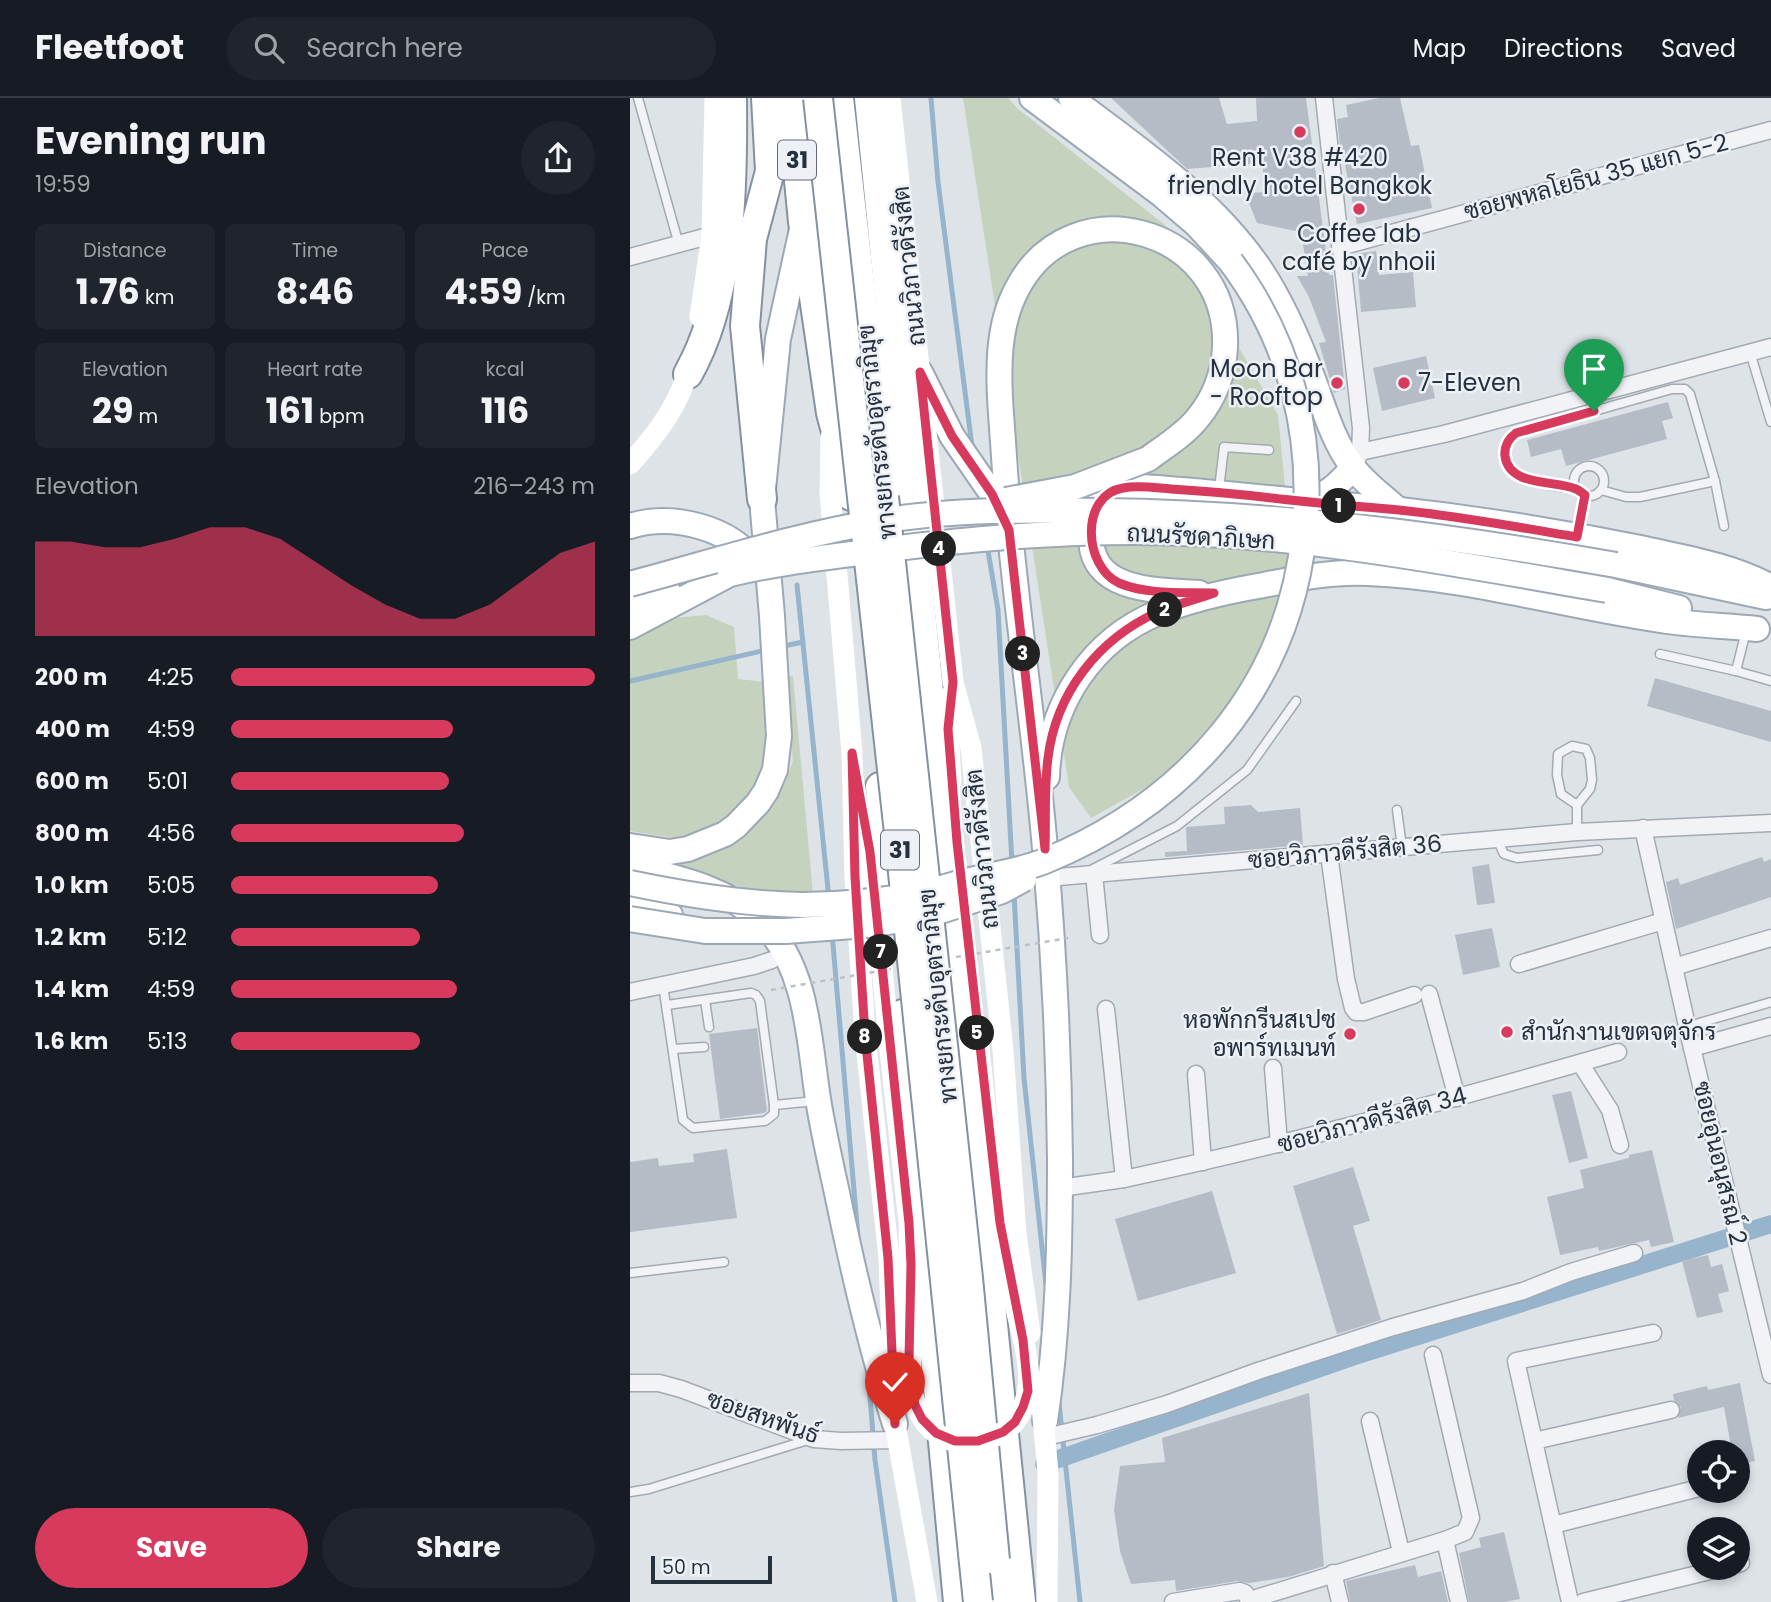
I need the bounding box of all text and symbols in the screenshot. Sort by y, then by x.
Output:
search box [226,17,716,80]
text: Fleetfoot [35,24,184,71]
icon: search [250,29,288,67]
text: Search here [306,30,463,66]
text: Map [1413,32,1466,65]
text: Directions [1504,32,1623,65]
text: Saved [1661,32,1736,65]
text: Evening run [35,114,267,167]
button: share [521,121,595,195]
marker: Rent V38 #420 friendly hotel Bangkok [1292,124,1308,140]
street label: ซอยพหลโยธิน 35 แยก 5-2 [1460,125,1732,228]
road number: 31 [778,141,816,180]
place label: Rent V38 #420 friendly hotel Bangkok [1168,141,1433,202]
text: 19:59 [35,168,91,200]
street label: ถนนวิภาวดีรังสิต [884,184,933,348]
marker: Coffee lab café by nhoii [1351,201,1367,217]
place label: Coffee lab café by nhoii [1282,217,1436,278]
text: Distance [83,237,167,264]
text: Time [292,237,338,264]
text: Pace [481,237,529,264]
text: 1.76 [76,267,140,316]
text: 8:46 [276,267,354,316]
text: 4:59 [444,267,522,316]
text: km [140,284,174,311]
text: /km [522,284,566,311]
street label: ทางยกระดับอุตราภิมุข [849,323,904,541]
pin [1564,339,1624,411]
icon: arrive [1575,350,1613,388]
place label: Moon Bar - Rooftop [1210,352,1323,413]
text: Elevation [82,356,168,383]
text: Heart rate [267,356,363,383]
text: kcal [486,356,524,383]
place label: 7-Eleven [1418,366,1521,399]
marker: Moon Bar - Rooftop [1329,375,1345,391]
marker: 7-Eleven [1396,375,1412,391]
text: 29 [92,386,133,435]
text: 161 [266,386,314,435]
text: 116 [481,386,529,435]
text: m [133,403,158,430]
text: bpm [314,403,364,430]
text: Elevation [35,470,139,502]
text: 216–243 m [473,470,595,502]
pin: 1 [1322,488,1356,524]
text: 1 [1335,492,1342,519]
street label: ถนนรัชดาภิเษก [1126,516,1276,557]
pin: 4 [922,532,956,566]
text: 4 [932,535,945,562]
pin: 2 [1148,592,1182,628]
text: 2 [1159,596,1170,623]
pin: 3 [1006,636,1040,672]
text: 3 [1017,640,1028,667]
text: 200 m [35,661,107,693]
text: 4:25 [147,661,194,693]
text: 400 m [35,713,110,745]
text: 4:59 [147,713,195,745]
text: 600 m [35,765,109,797]
text: 5:01 [147,765,188,797]
street label: ถนนวิภาวดีรังสิต [957,767,1006,931]
text: 800 m [35,817,109,849]
text: 4:56 [147,817,195,849]
street label: ซอยวิภาวดีรังสิต 36 [1247,827,1443,876]
road number: 31 [881,830,919,870]
text: 1.0 km [35,869,109,901]
text: 5:05 [147,869,195,901]
street label: ทางยกระดับอุตราภิมุข [910,887,965,1105]
text: 1.2 km [35,921,107,953]
text: 5:12 [147,921,187,953]
pin: 7 [863,934,898,970]
text: 7 [875,938,886,965]
text: 1.4 km [35,973,109,1005]
text: 4:59 [147,973,195,1005]
place label: หอพักกรีนสเปซ อพาร์ทเมนท์ [1183,1003,1336,1064]
place label: สำนักงานเขตจตุจักร [1521,1015,1716,1048]
pin: 5 [960,1016,994,1051]
text: 5 [970,1019,983,1046]
pin: 8 [848,1020,882,1054]
text: 8 [858,1023,871,1050]
marker: สำนักงานเขตจตุจักร [1499,1024,1515,1040]
text: 1.6 km [35,1025,108,1057]
text: 5:13 [147,1025,187,1057]
marker: หอพักกรีนสเปซ อพาร์ทเมนท์ [1342,1026,1358,1042]
street label: ซอยวิภาวดีรังสิต 34 [1274,1078,1470,1161]
street label: ซอยอุ่นอนุสรณ์ 2 [1686,1078,1755,1248]
pin [865,1352,925,1424]
icon: check [876,1363,914,1401]
street label: ซอยสหพันธ์ [702,1382,824,1451]
map controls [1687,1440,1750,1580]
button: locate [1687,1440,1750,1503]
button: Save [35,1508,308,1588]
button: Share [322,1508,595,1588]
button: layers [1687,1517,1750,1580]
scale bar [651,1553,772,1585]
text: 50 m [662,1554,711,1581]

